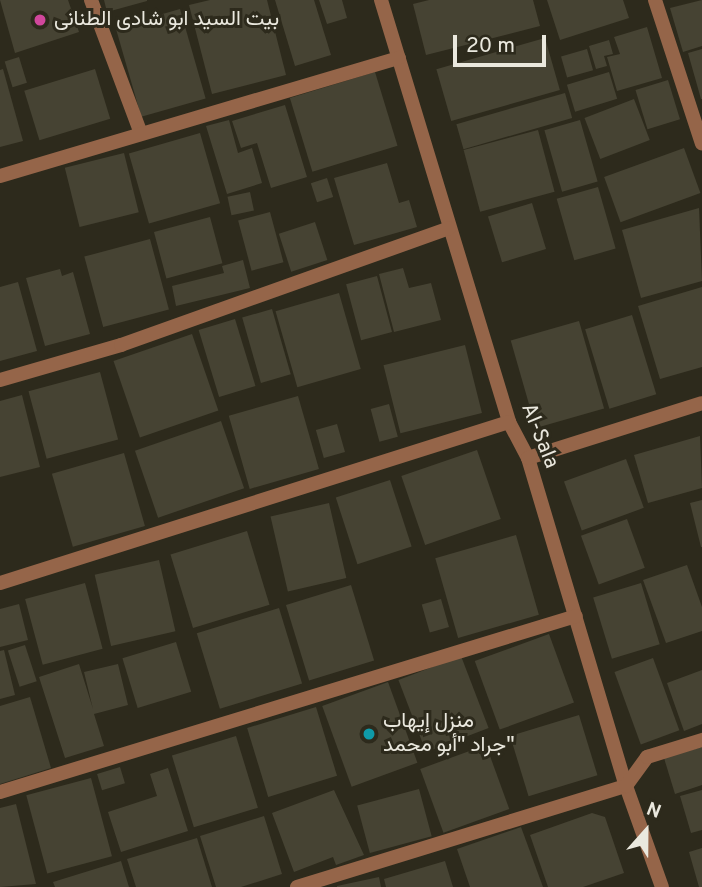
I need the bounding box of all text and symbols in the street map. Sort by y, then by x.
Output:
place label: بيت السيد ابو شادى الطنانى [54,7,279,33]
marker: بيت السيد ابو شادى الطنانى [32,12,48,28]
scale bar [457,21,550,65]
text: 20 m [466,33,515,60]
street label: Al-Sala [515,400,563,472]
place label: منزل إيهاب جراد "أبو محمد" [383,709,515,759]
marker: منزل إيهاب جراد "أبو محمد" [361,726,377,742]
north arrow [611,796,681,866]
text: N [643,798,664,825]

